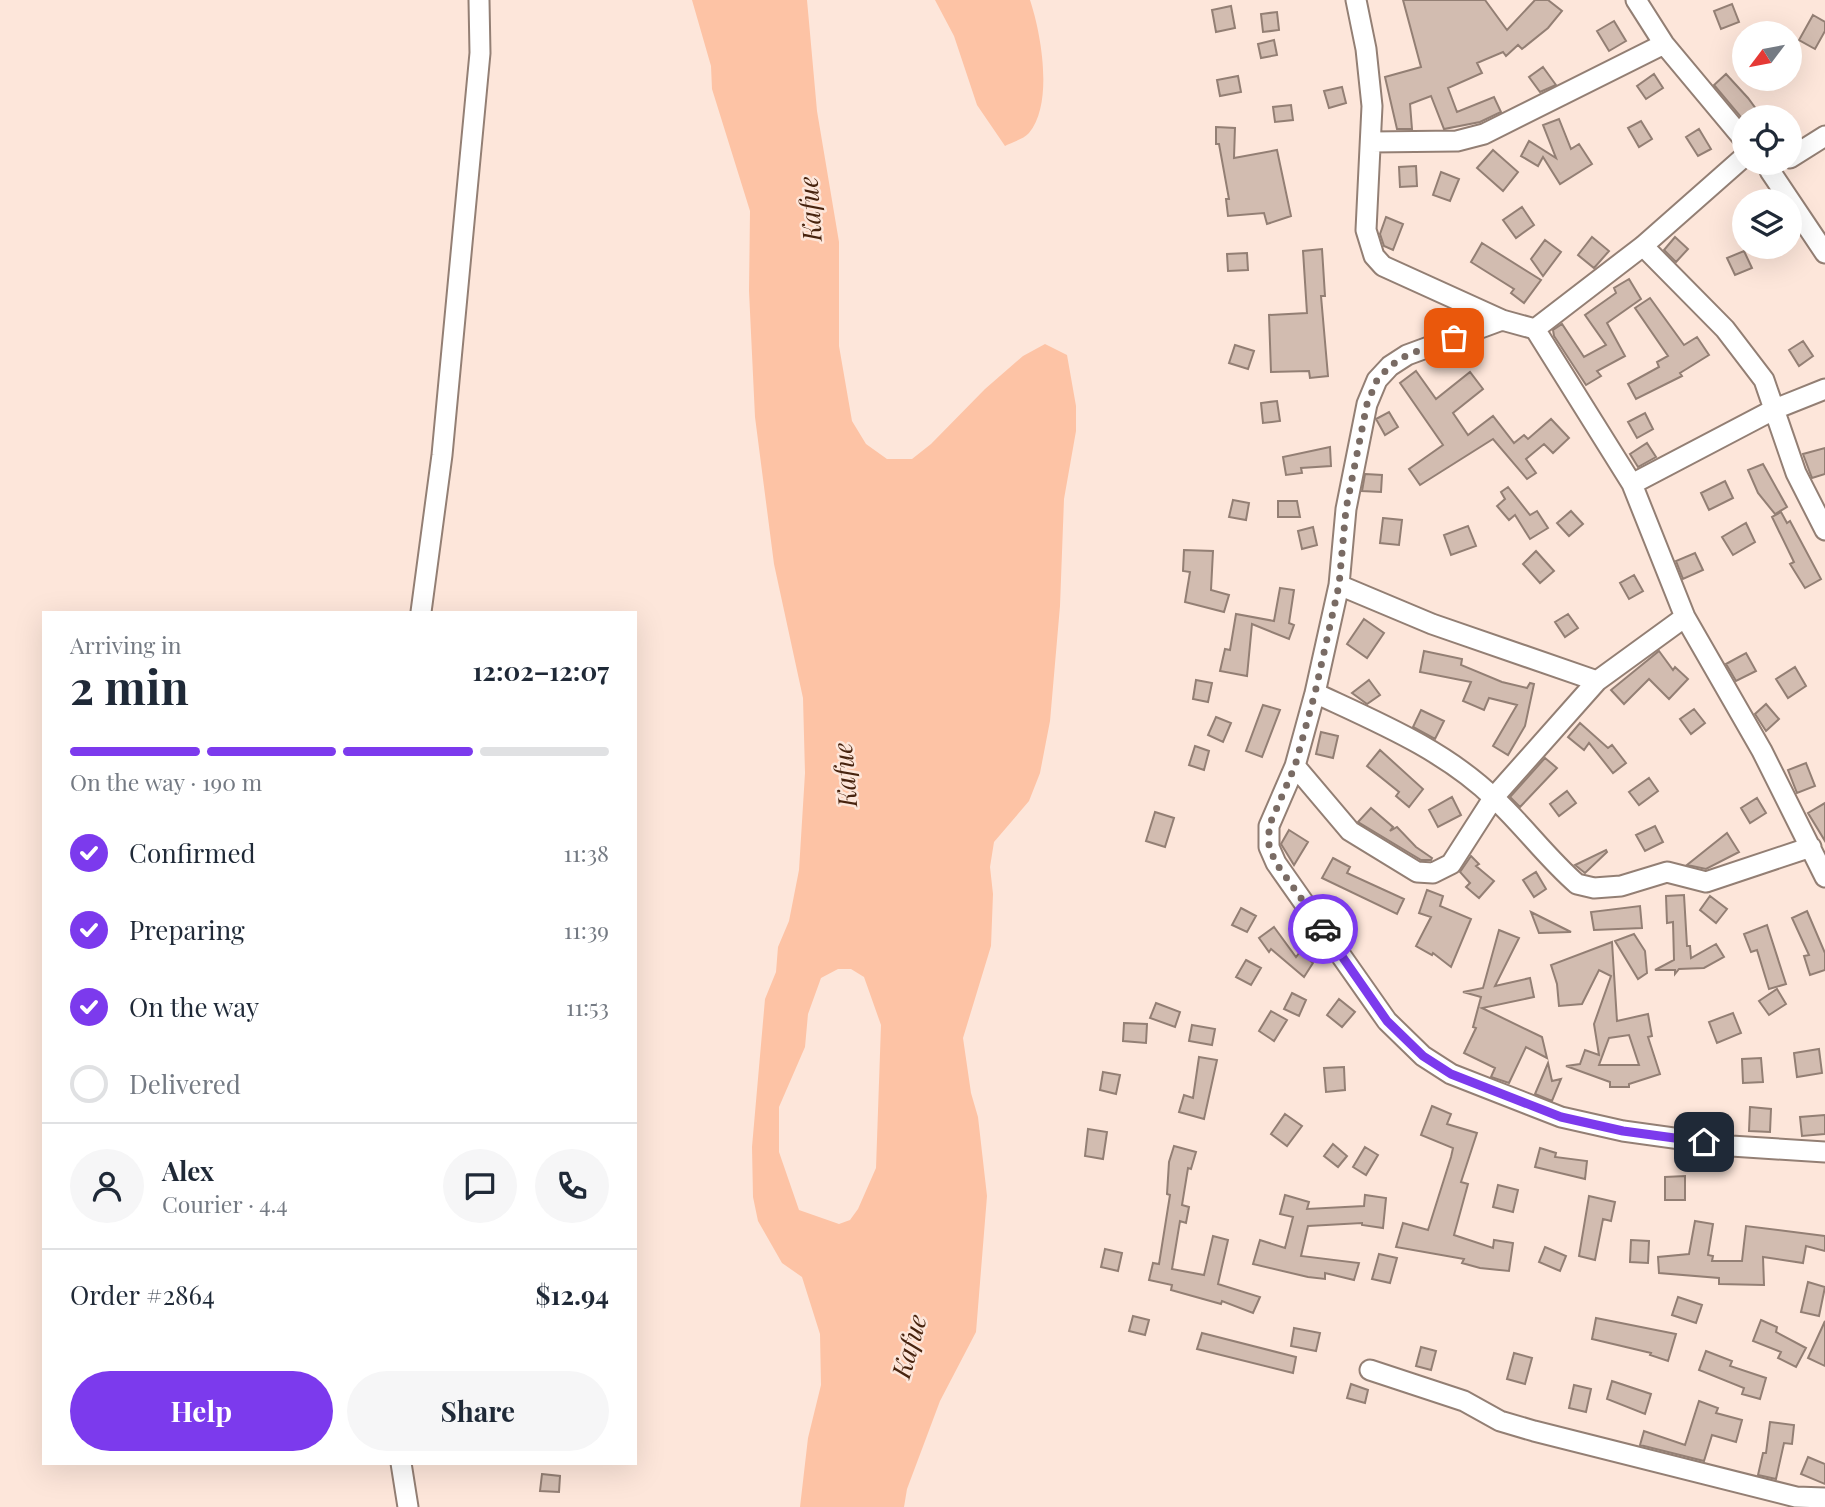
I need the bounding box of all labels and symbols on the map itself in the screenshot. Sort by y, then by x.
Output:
north arrow [1732,21,1802,91]
water label: Kafue [789,175,829,244]
pin [1424,308,1484,368]
water label: Kafue [824,741,864,810]
courier [1288,894,1358,964]
pin [1674,1112,1734,1172]
water label: Kafue [882,1310,934,1383]

